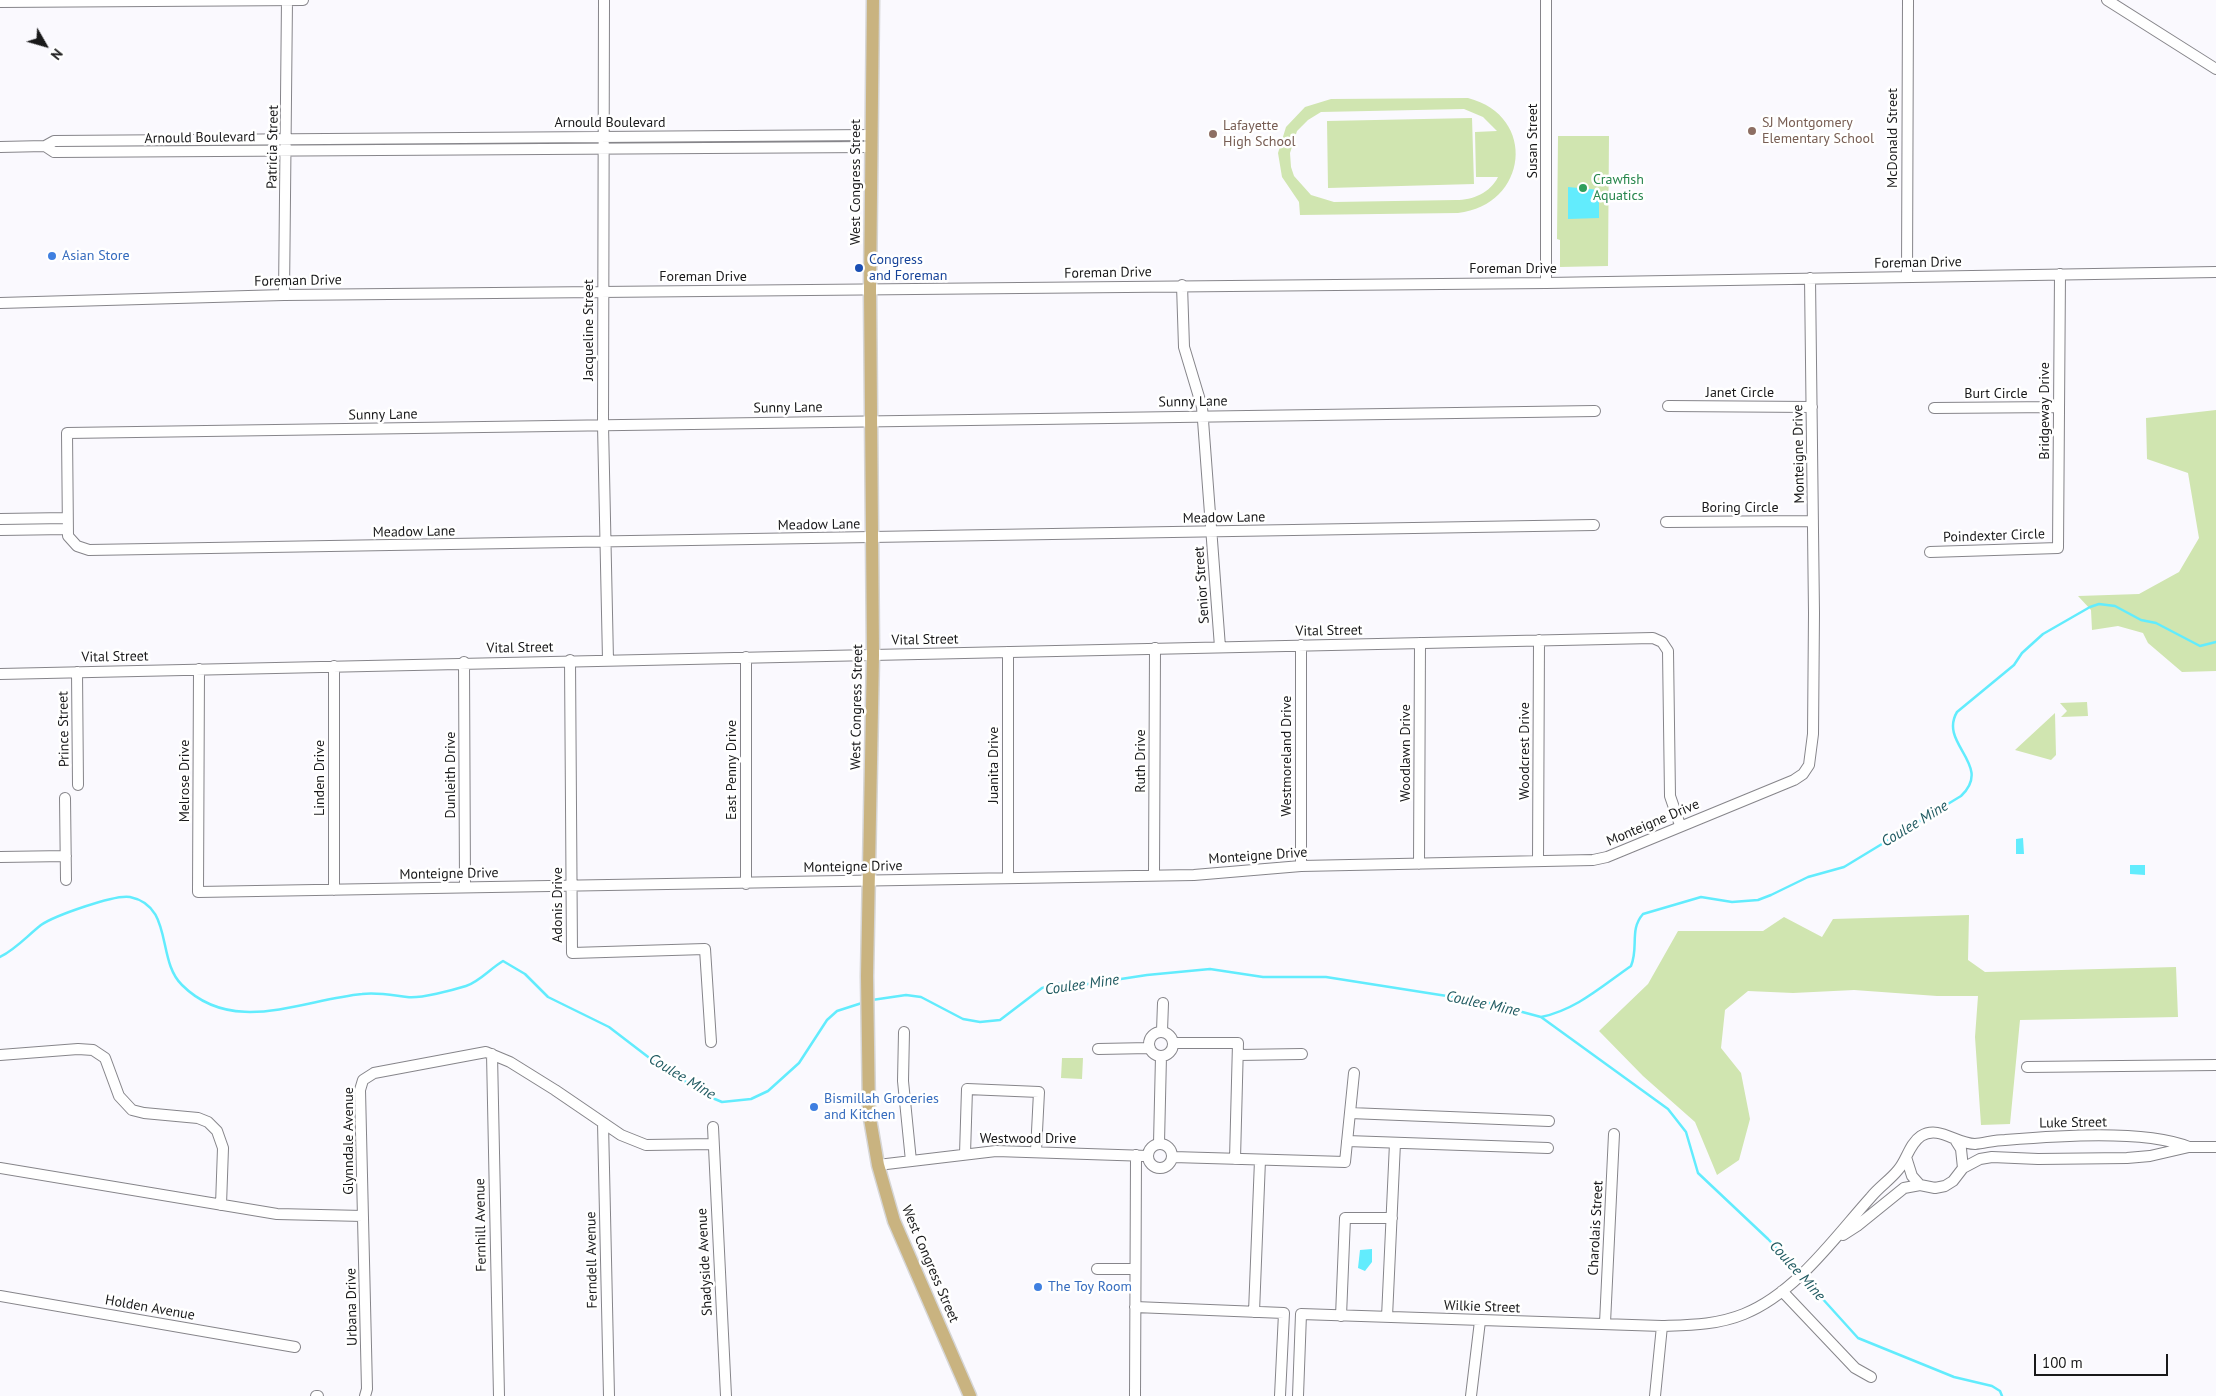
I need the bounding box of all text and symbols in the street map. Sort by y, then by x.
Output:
north arrow [20,20,70,70]
text: N [47,45,67,63]
street label: McDonald Street [1885,88,1901,188]
street label: Susan Street [1525,104,1541,178]
street label: Patricia Street [264,105,282,189]
street label: Arnould Boulevard [554,115,666,131]
place label: SJ Montgomery Elementary School [1762,115,1874,148]
place label: Lafayette High School [1223,118,1296,150]
street label: West Congress Street [848,119,864,245]
marker: SJ Montgomery Elementary School [1746,125,1758,137]
marker: Lafayette High School [1207,128,1219,140]
street label: Arnould Boulevard [144,129,256,147]
place label: Crawfish Aquatics [1593,172,1644,204]
marker: Crawfish Aquatics [1577,182,1589,194]
place label: Asian Store [62,248,130,264]
marker: Asian Store [46,250,58,262]
place label: Congress and Foreman [869,252,947,284]
street label: Foreman Drive [1874,254,1962,272]
street label: Foreman Drive [1469,261,1557,277]
marker: Congress and Foreman [853,262,865,274]
street label: Foreman Drive [1064,264,1152,282]
street label: Foreman Drive [659,269,747,285]
street label: Foreman Drive [254,272,342,290]
street label: Jacqueline Street [581,279,597,381]
street label: Bridgeway Drive [2037,362,2053,460]
street label: Janet Circle [1706,385,1774,401]
street label: Burt Circle [1964,386,2028,402]
street label: Sunny Lane [1158,393,1228,411]
street label: Sunny Lane [753,399,823,417]
street label: Monteigne Drive [1790,404,1808,504]
street label: Sunny Lane [348,406,418,424]
street label: Boring Circle [1701,500,1779,516]
street label: Meadow Lane [1183,509,1265,527]
street label: Meadow Lane [778,516,860,534]
street label: Meadow Lane [373,523,455,541]
street label: Poindexter Circle [1943,526,2045,546]
street label: Senior Street [1191,546,1213,624]
street label: Vital Street [1295,622,1363,640]
street label: Vital Street [891,631,959,649]
street label: Vital Street [486,639,554,657]
street label: West Congress Street [848,644,866,770]
street label: Vital Street [81,648,149,666]
street label: Prince Street [55,691,73,767]
street label: Westmoreland Drive [1279,696,1295,816]
street label: Woodcrest Drive [1517,702,1533,800]
street label: Woodlawn Drive [1398,704,1414,802]
street label: East Penny Drive [724,720,740,820]
street label: Juanita Drive [986,727,1002,803]
street label: Ruth Drive [1133,729,1149,793]
street label: Dunleith Drive [443,732,459,818]
street label: Melrose Drive [177,740,193,822]
street label: Linden Drive [312,740,328,816]
street label: Monteigne Drive [1604,796,1702,850]
water label: Coulee Mine [1878,797,1952,851]
street label: Monteigne Drive [1208,844,1308,868]
street label: Monteigne Drive [803,858,903,876]
street label: Monteigne Drive [399,865,499,883]
street label: Adonis Drive [550,867,566,943]
water label: Coulee Mine [1044,971,1120,999]
water label: Coulee Mine [1445,987,1521,1021]
water label: Coulee Mine [645,1050,719,1104]
street label: Glynndale Avenue [341,1087,357,1195]
place label: Bismillah Groceries and Kitchen [824,1091,939,1124]
marker: Bismillah Groceries and Kitchen [808,1101,820,1113]
street label: Luke Street [2039,1114,2107,1132]
street label: Westwood Drive [980,1131,1076,1147]
street label: Fernhill Avenue [472,1178,490,1272]
street label: Charolais Street [1585,1180,1607,1276]
street label: West Congress Street [898,1203,962,1325]
street label: Shadyside Avenue [694,1208,716,1316]
street label: Ferndell Avenue [583,1211,601,1309]
water label: Coulee Mine [1765,1237,1829,1305]
street label: Urbana Drive [343,1268,361,1346]
place label: The Toy Room [1048,1279,1132,1295]
marker: The Toy Room [1032,1281,1044,1293]
street label: Holden Avenue [104,1292,196,1324]
street label: Wilkie Street [1443,1297,1521,1317]
scale bar [2036,1344,2170,1376]
text: 100 m [2042,1353,2083,1372]

